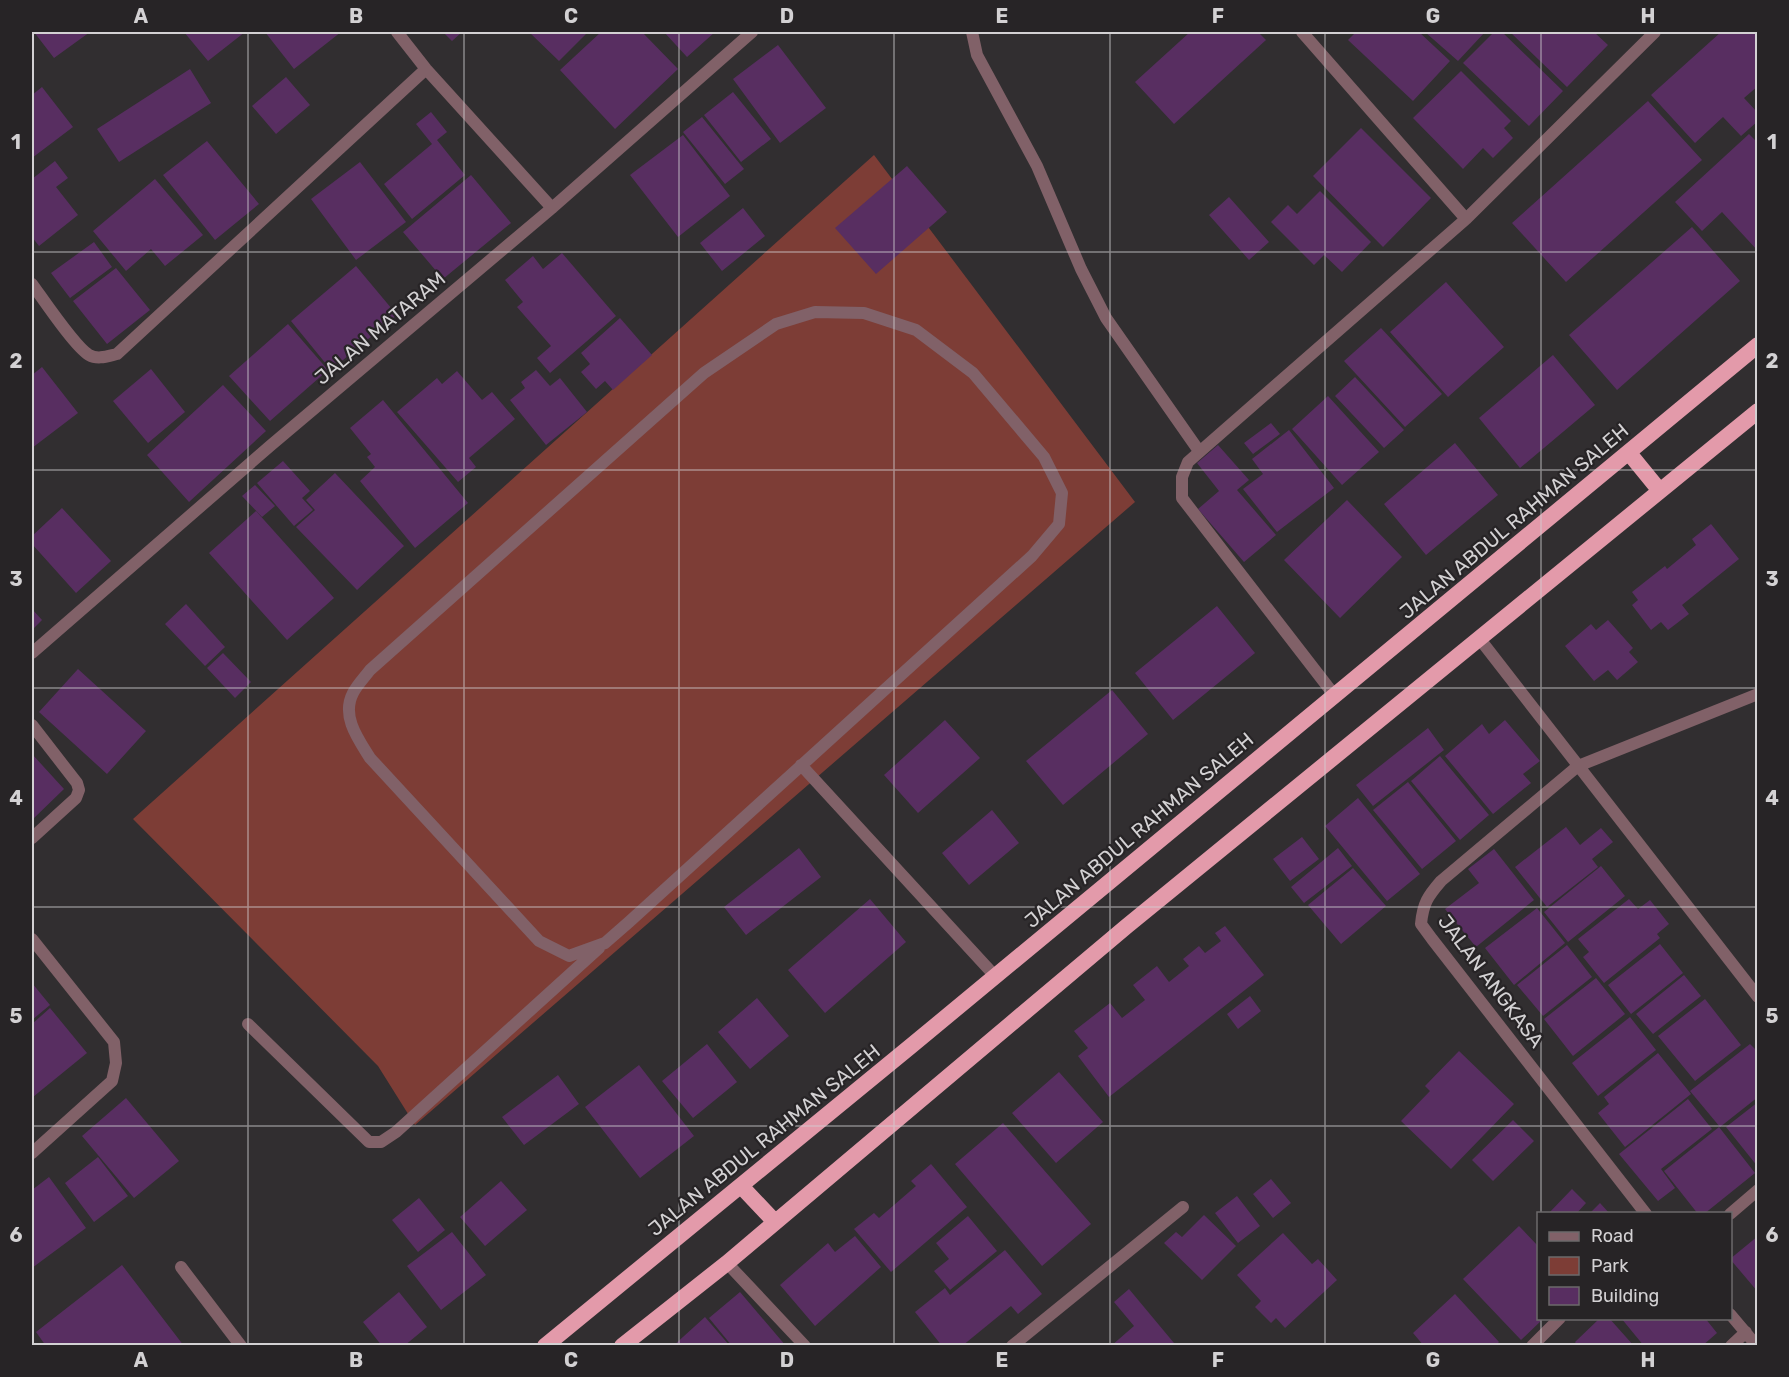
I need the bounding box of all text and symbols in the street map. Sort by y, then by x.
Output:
text: A [134,4,149,28]
text: B [349,4,363,28]
text: C [564,4,578,28]
text: D [780,4,794,28]
text: E [996,4,1008,28]
text: F [1212,4,1224,28]
text: G [1426,4,1440,28]
text: H [1641,4,1655,28]
text: 1 [11,130,21,154]
text: 1 [1767,130,1777,154]
street label: JALAN MATARAM [310,266,450,390]
text: 2 [10,349,23,373]
text: 2 [1766,349,1779,373]
street label: JALAN ABDUL RAHMAN SALEH [1395,418,1633,624]
text: 3 [9,567,23,591]
text: 3 [1765,567,1779,591]
street label: JALAN ABDUL RAHMAN SALEH [1020,727,1258,933]
text: 4 [9,786,23,810]
text: 4 [1765,786,1779,810]
street label: JALAN ANGKASA [1433,910,1549,1052]
text: 5 [10,1004,23,1028]
text: 5 [1766,1004,1779,1028]
street label: JALAN ABDUL RAHMAN SALEH [643,1039,885,1241]
legend [1537,1212,1732,1320]
text: 6 [9,1223,23,1247]
text: 6 [1765,1223,1779,1247]
text: Road [1591,1225,1634,1247]
text: Park [1591,1255,1629,1277]
text: Building [1591,1285,1659,1307]
text: A [134,1348,149,1372]
text: B [349,1348,363,1372]
text: C [564,1348,578,1372]
text: D [780,1348,794,1372]
text: E [996,1348,1008,1372]
text: F [1212,1348,1224,1372]
text: G [1426,1348,1440,1372]
text: H [1641,1348,1655,1372]

